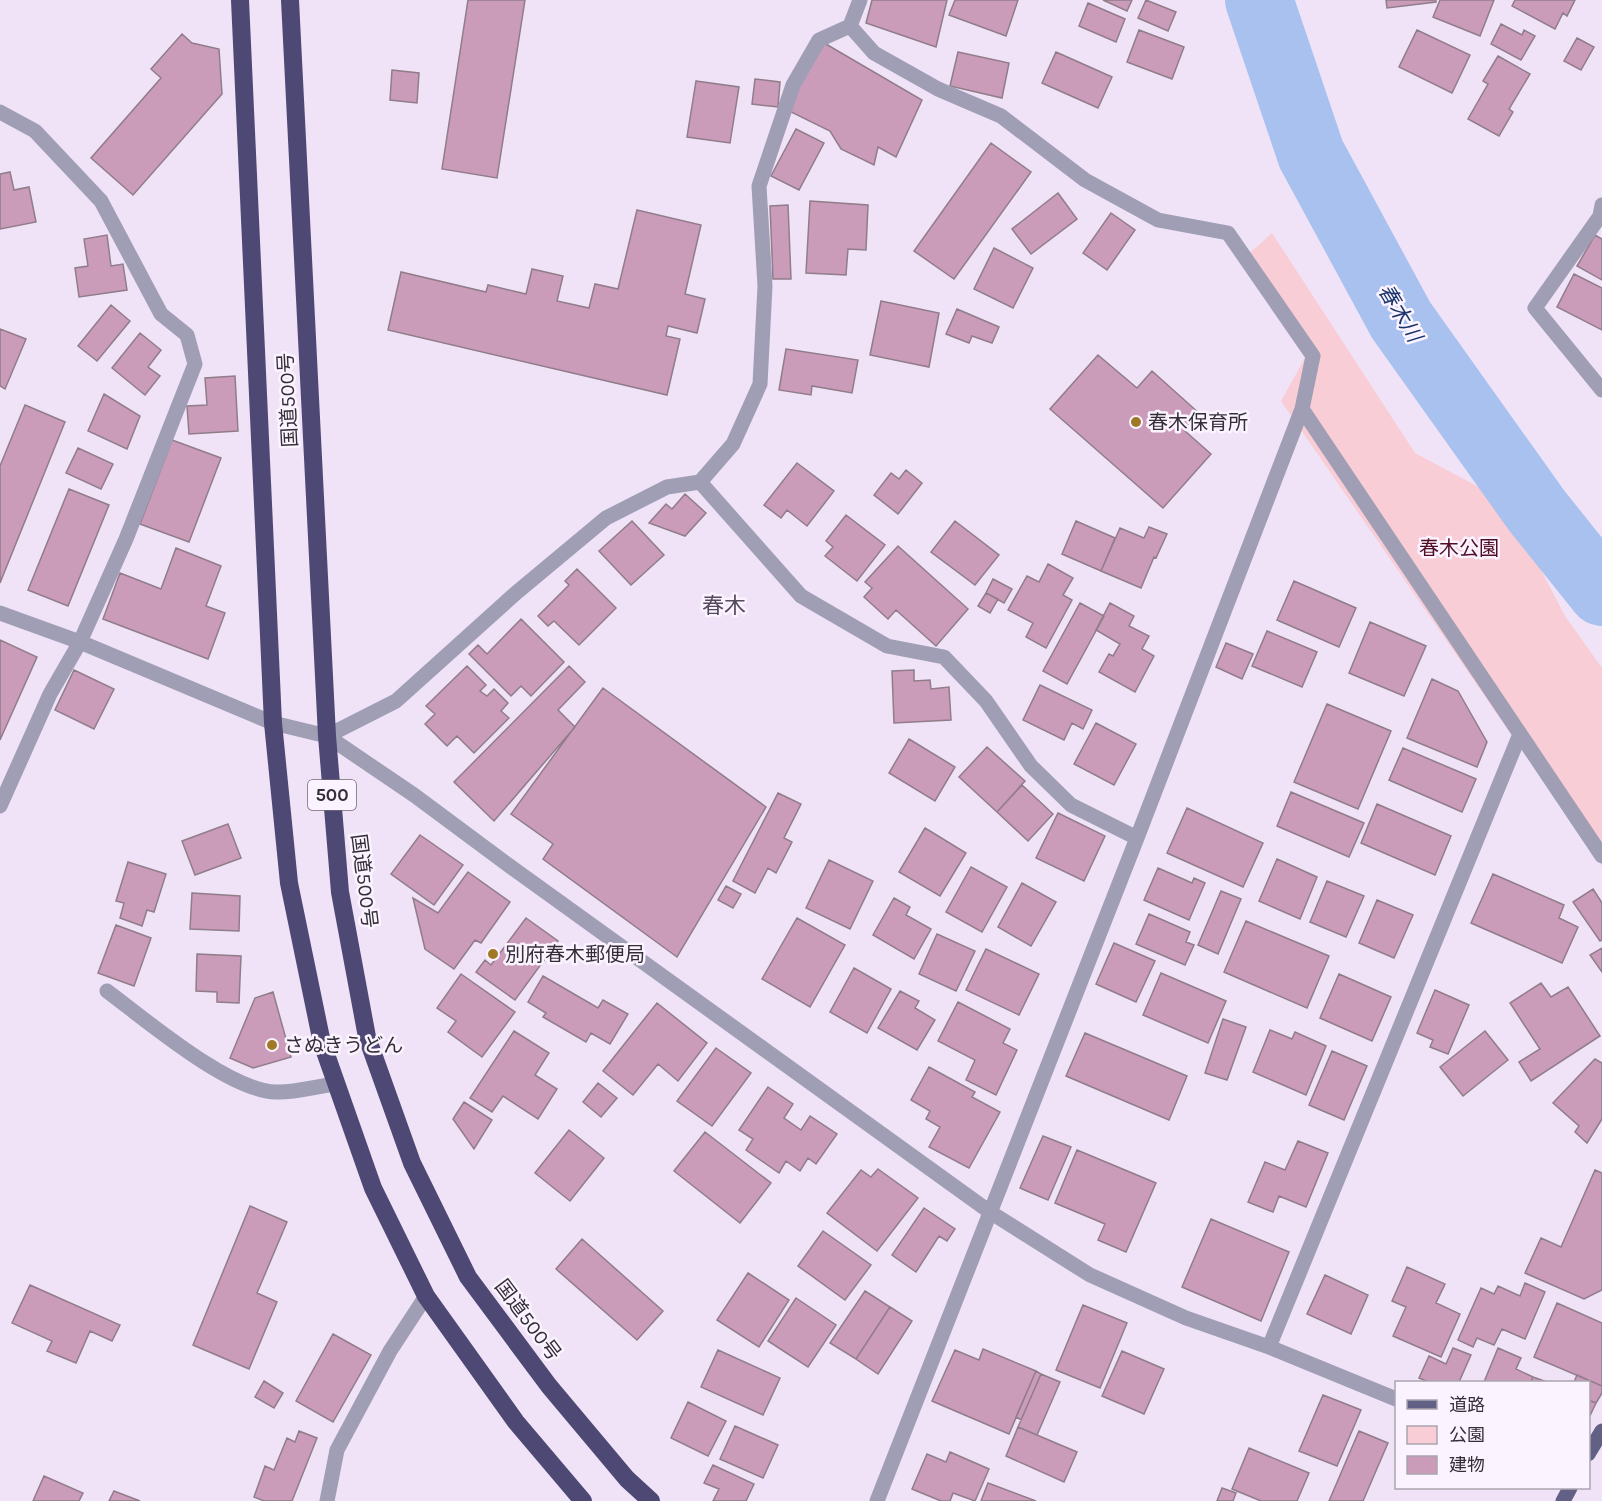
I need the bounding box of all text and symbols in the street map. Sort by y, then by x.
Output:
water label: 春木川 [1373,280,1428,348]
street label: 国道500号 [274,352,302,448]
place label: 春木保育所 [1148,411,1248,434]
marker: 春木保育所 [1129,415,1143,429]
park label: 春木公園 [1419,537,1499,560]
district label: 春木 [702,593,746,619]
road number: 500 [308,780,356,810]
street label: 国道500号 [347,832,381,930]
place label: 別府春木郵便局 [505,943,645,966]
marker: 別府春木郵便局 [486,947,500,961]
place label: さぬきうどん [284,1034,403,1057]
marker: さぬきうどん [265,1038,279,1052]
street label: 国道500号 [490,1275,566,1365]
legend [1395,1381,1590,1489]
text: 道路 [1449,1394,1485,1416]
text: 公園 [1449,1424,1485,1446]
text: 建物 [1449,1454,1485,1476]

